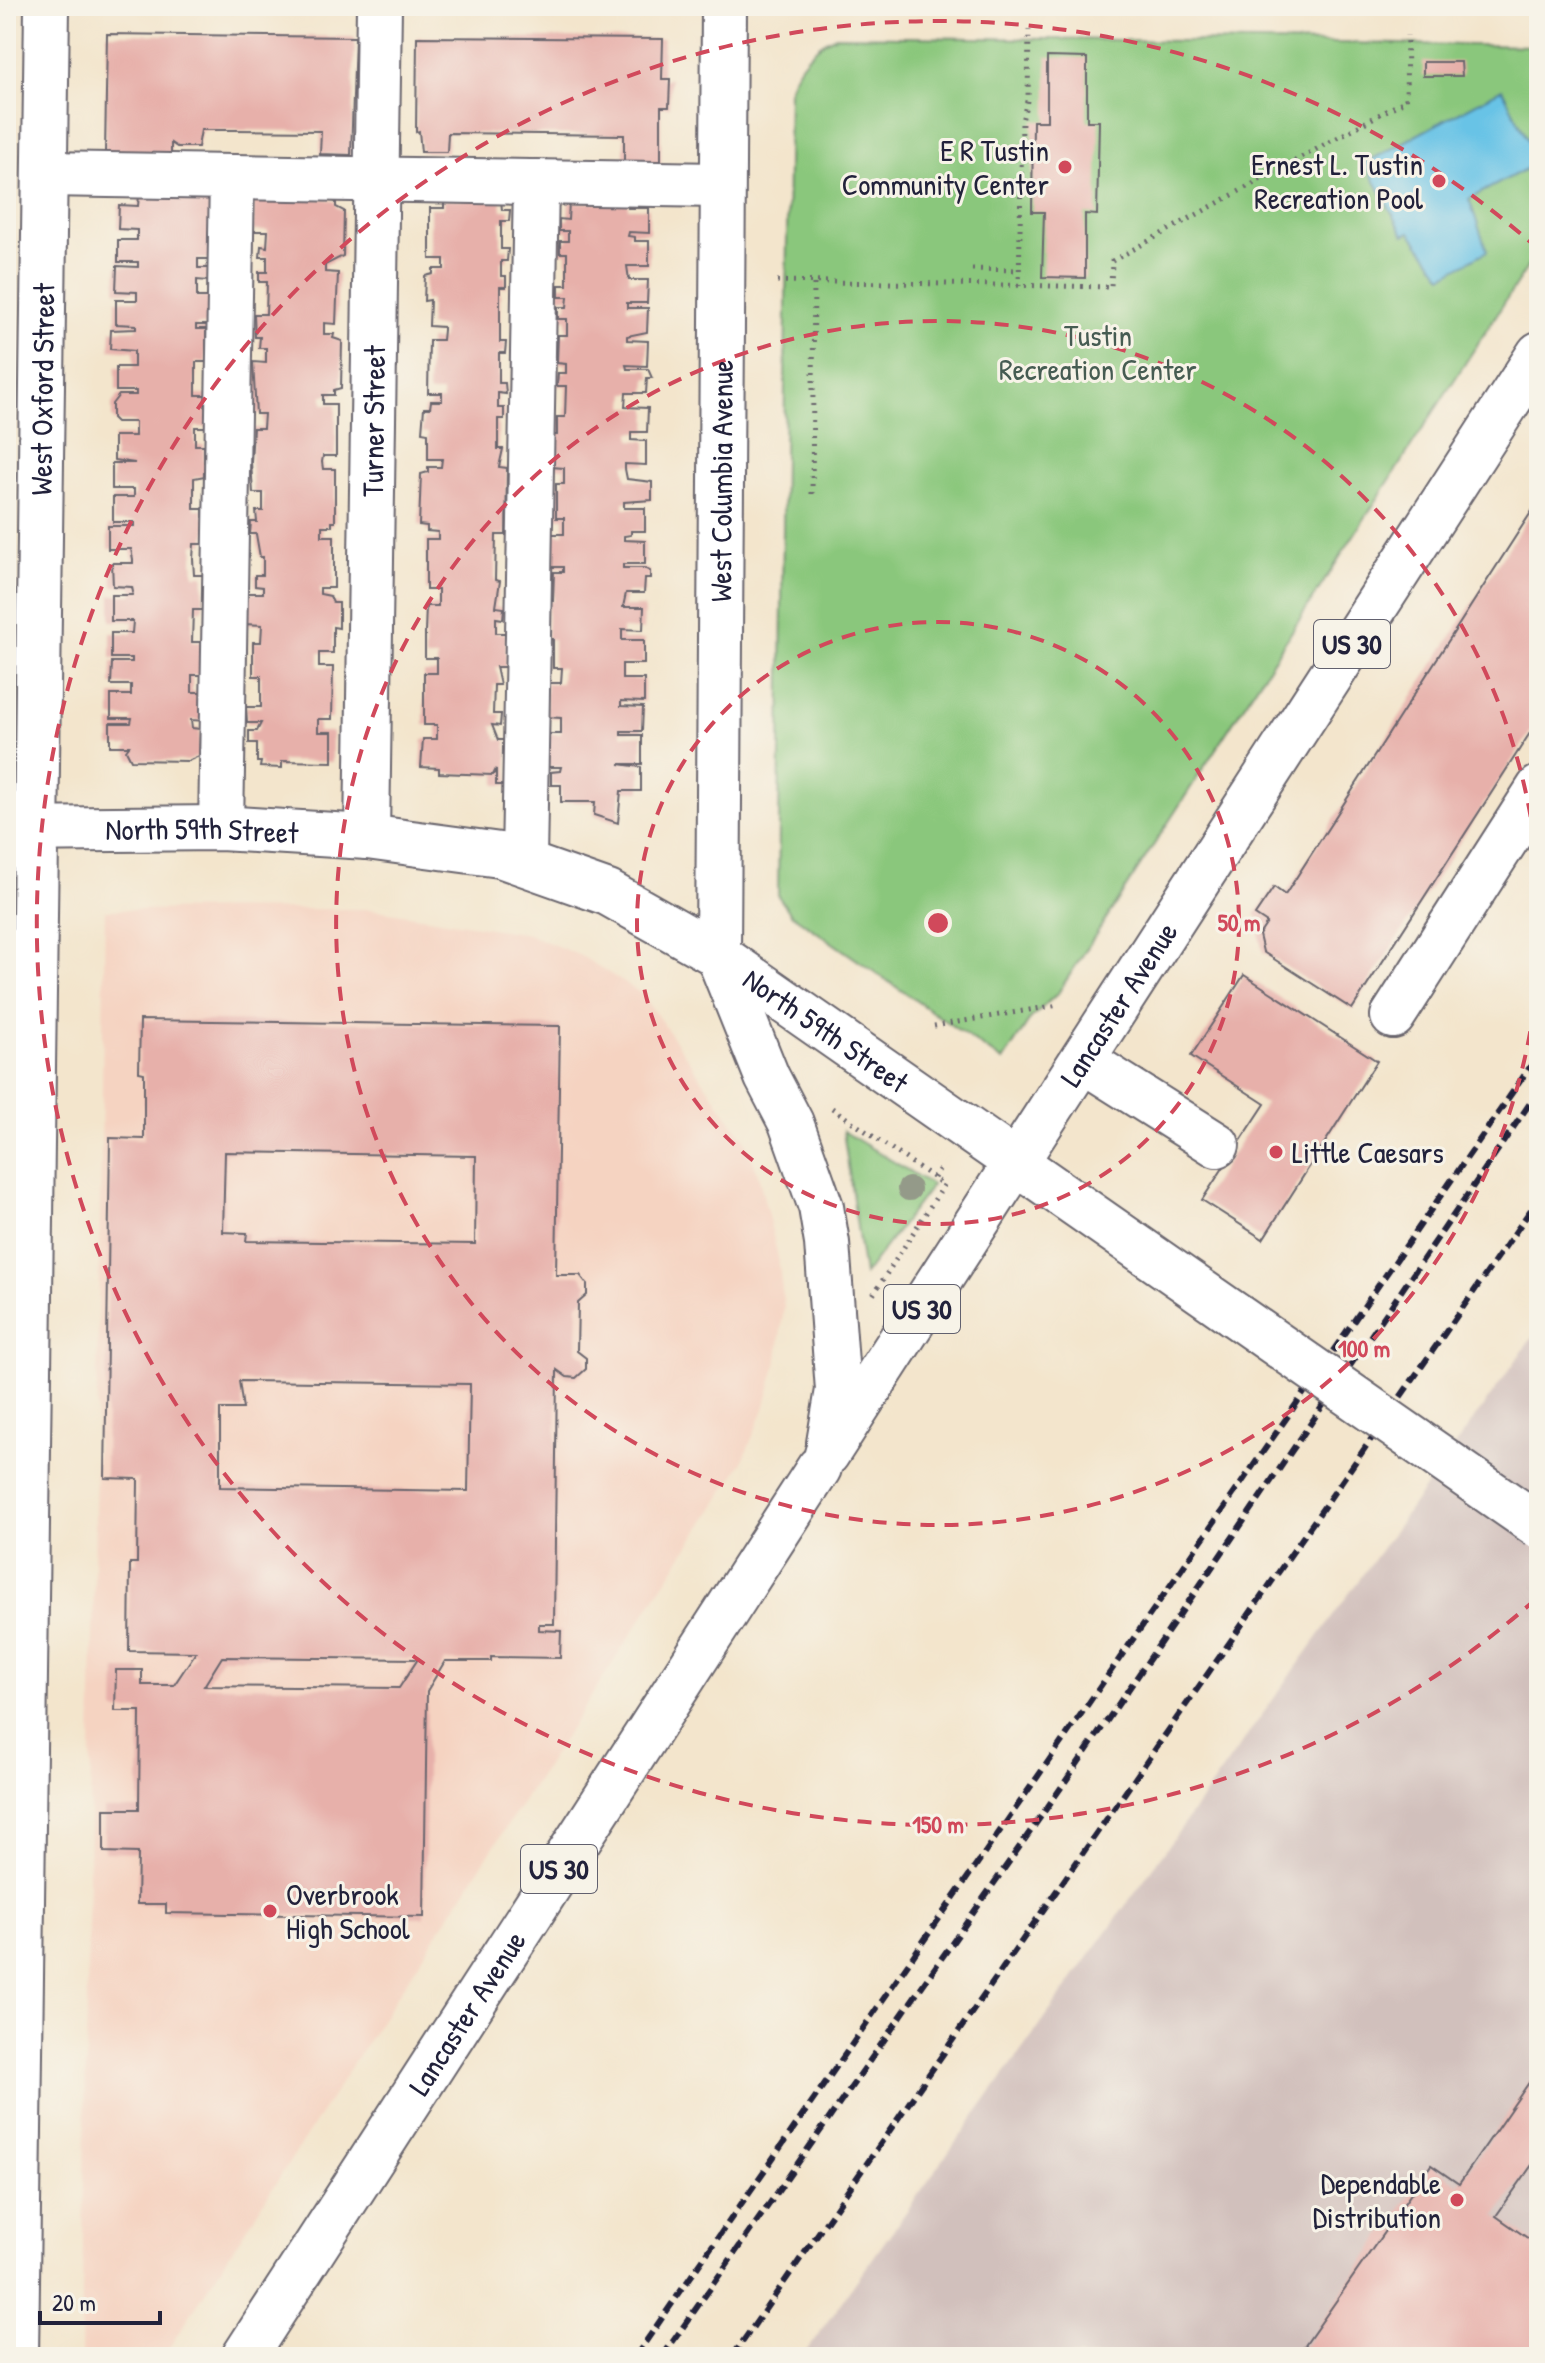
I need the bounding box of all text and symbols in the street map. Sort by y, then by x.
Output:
place label: E R Tustin Community Center [842,130,1049,204]
place label: Ernest L. Tustin Recreation Pool [1251,144,1423,218]
marker: E R Tustin Community Center [1056,158,1074,176]
marker: Ernest L. Tustin Recreation Pool [1430,172,1448,190]
street label: West Oxford Street [21,282,63,496]
park label: Tustin Recreation Center [999,315,1197,389]
street label: Turner Street [352,344,394,497]
street label: West Columbia Avenue [700,360,742,602]
road number: US 30 [1314,620,1390,668]
street label: North 59th Street [105,808,300,853]
text: 50 m [1218,906,1260,938]
centre of rings [924,909,952,937]
street label: Lancaster Avenue [1050,914,1186,1094]
street label: North 59th Street [736,959,917,1102]
place label: Little Caesars [1292,1132,1444,1172]
marker: Little Caesars [1267,1143,1285,1161]
road number: US 30 [884,1285,960,1333]
text: 100 m [1338,1332,1390,1364]
text: 150 m [912,1808,964,1840]
road number: US 30 [521,1845,597,1893]
place label: Overbrook High School [286,1874,410,1948]
marker: Overbrook High School [261,1902,279,1920]
street label: Lancaster Avenue [399,1923,535,2103]
place label: Dependable Distribution [1313,2163,1441,2237]
marker: Dependable Distribution [1448,2191,1466,2209]
scale bar [40,2275,160,2325]
text: 20 m [52,2286,96,2318]

